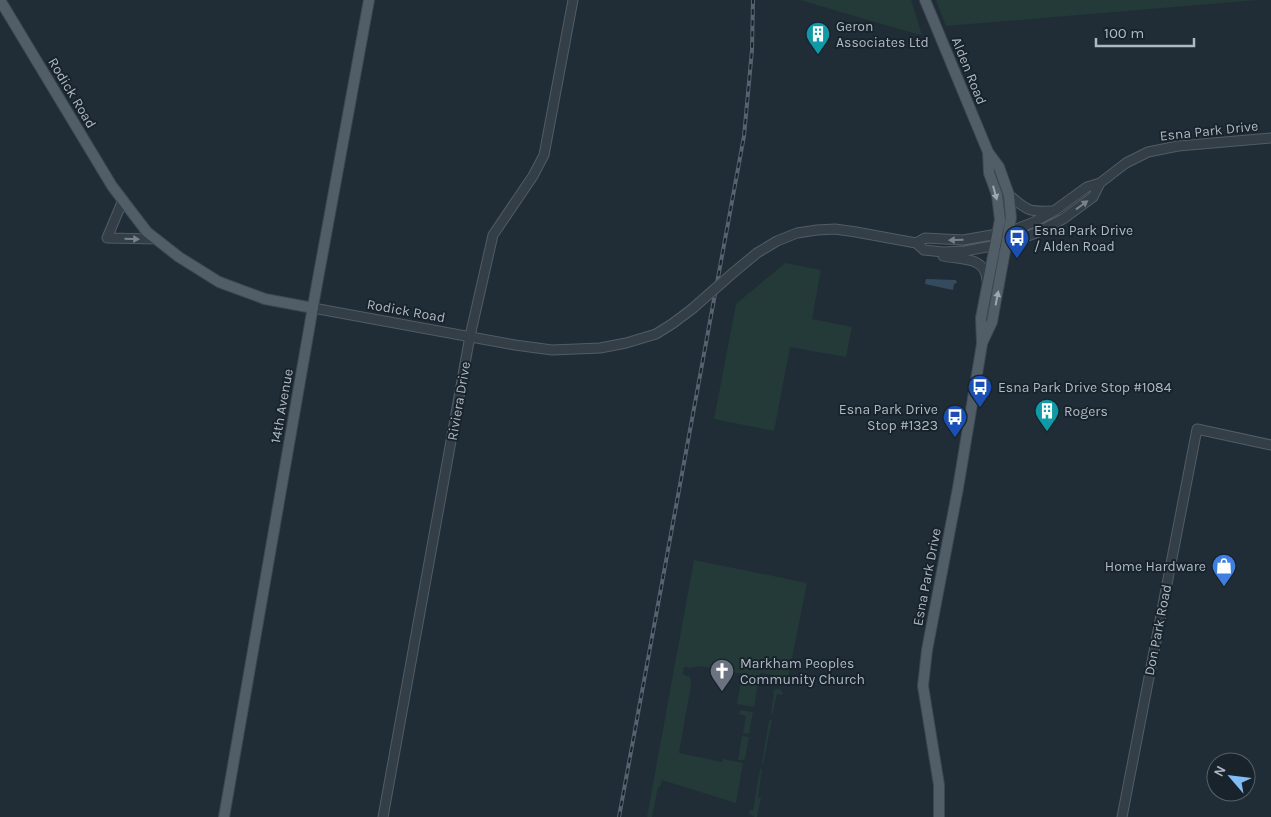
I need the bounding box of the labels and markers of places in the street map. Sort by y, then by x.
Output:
place label: Geron Associates Ltd [836,18,929,51]
building icon: Geron Associates Ltd [805,21,831,55]
place label: Esna Park Drive / Alden Road [1034,222,1133,255]
bus stop icon: Esna Park Drive / Alden Road [1004,225,1030,259]
bus stop icon: Esna Park Drive Stop #1084 [967,374,993,408]
place label: Esna Park Drive Stop #1084 [998,379,1172,396]
building icon: Rogers [1034,398,1060,432]
place label: Esna Park Drive Stop #1323 [839,401,938,434]
place label: Rogers [1064,403,1108,420]
bus stop icon: Esna Park Drive Stop #1323 [942,404,968,438]
shop icon: Home Hardware [1211,553,1237,587]
place label: Home Hardware [1105,558,1206,575]
place label: Markham Peoples Community Church [740,655,865,688]
church icon: Markham Peoples Community Church [709,658,735,692]

